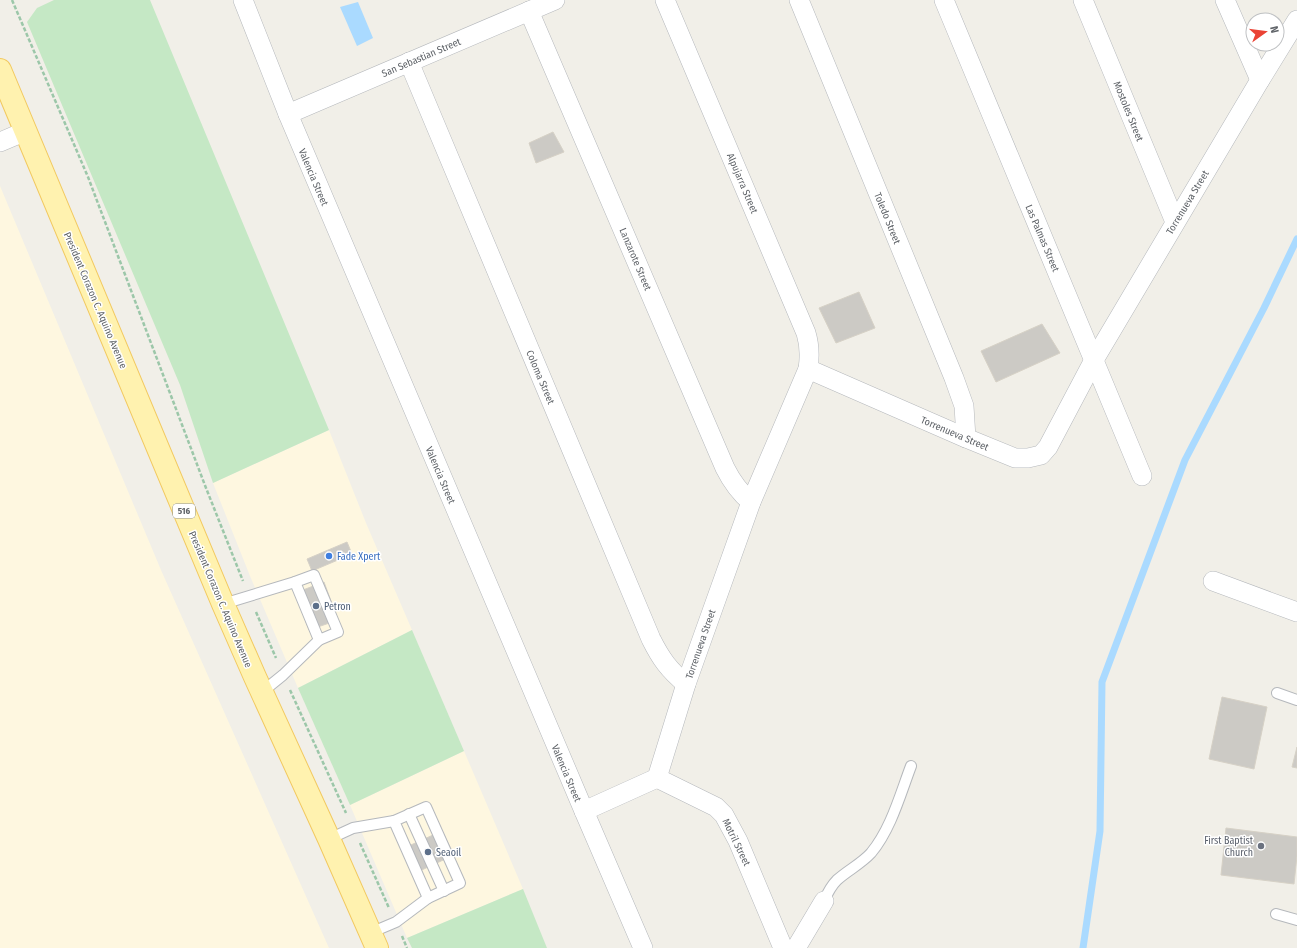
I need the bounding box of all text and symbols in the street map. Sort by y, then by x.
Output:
north arrow [1245,12,1285,52]
text: N [1267,25,1281,34]
street label: San Sebastian Street [380,36,463,80]
street label: Mostoles Street [1111,80,1146,144]
street label: Valencia Street [296,147,331,208]
street label: Alpujarra Street [724,151,760,216]
street label: Torrenueva Street [1164,168,1212,237]
street label: Toledo Street [871,191,903,247]
street label: Las Palmas Street [1023,203,1062,274]
street label: Lanzarote Street [617,226,654,293]
street label: President Corazon C. Aquino Avenue [61,230,129,370]
street label: Coloma Street [523,349,557,407]
street label: Torrenueva Street [919,414,991,454]
street label: Valencia Street [423,445,458,506]
road number: 516 [173,504,195,518]
street label: President Corazon C. Aquino Avenue [186,529,254,669]
marker: Fade Xpert [324,551,334,561]
place label: Fade Xpert [337,551,381,563]
marker: Petron [311,601,321,611]
place label: Petron [324,601,351,613]
street label: Torrenueva Street [683,607,719,681]
street label: Valencia Street [549,743,584,804]
street label: Motril Street [719,817,753,869]
place label: First Baptist Church [1204,835,1254,859]
marker: First Baptist Church [1256,841,1266,851]
marker: Seaoil [423,847,433,857]
place label: Seaoil [436,847,461,859]

